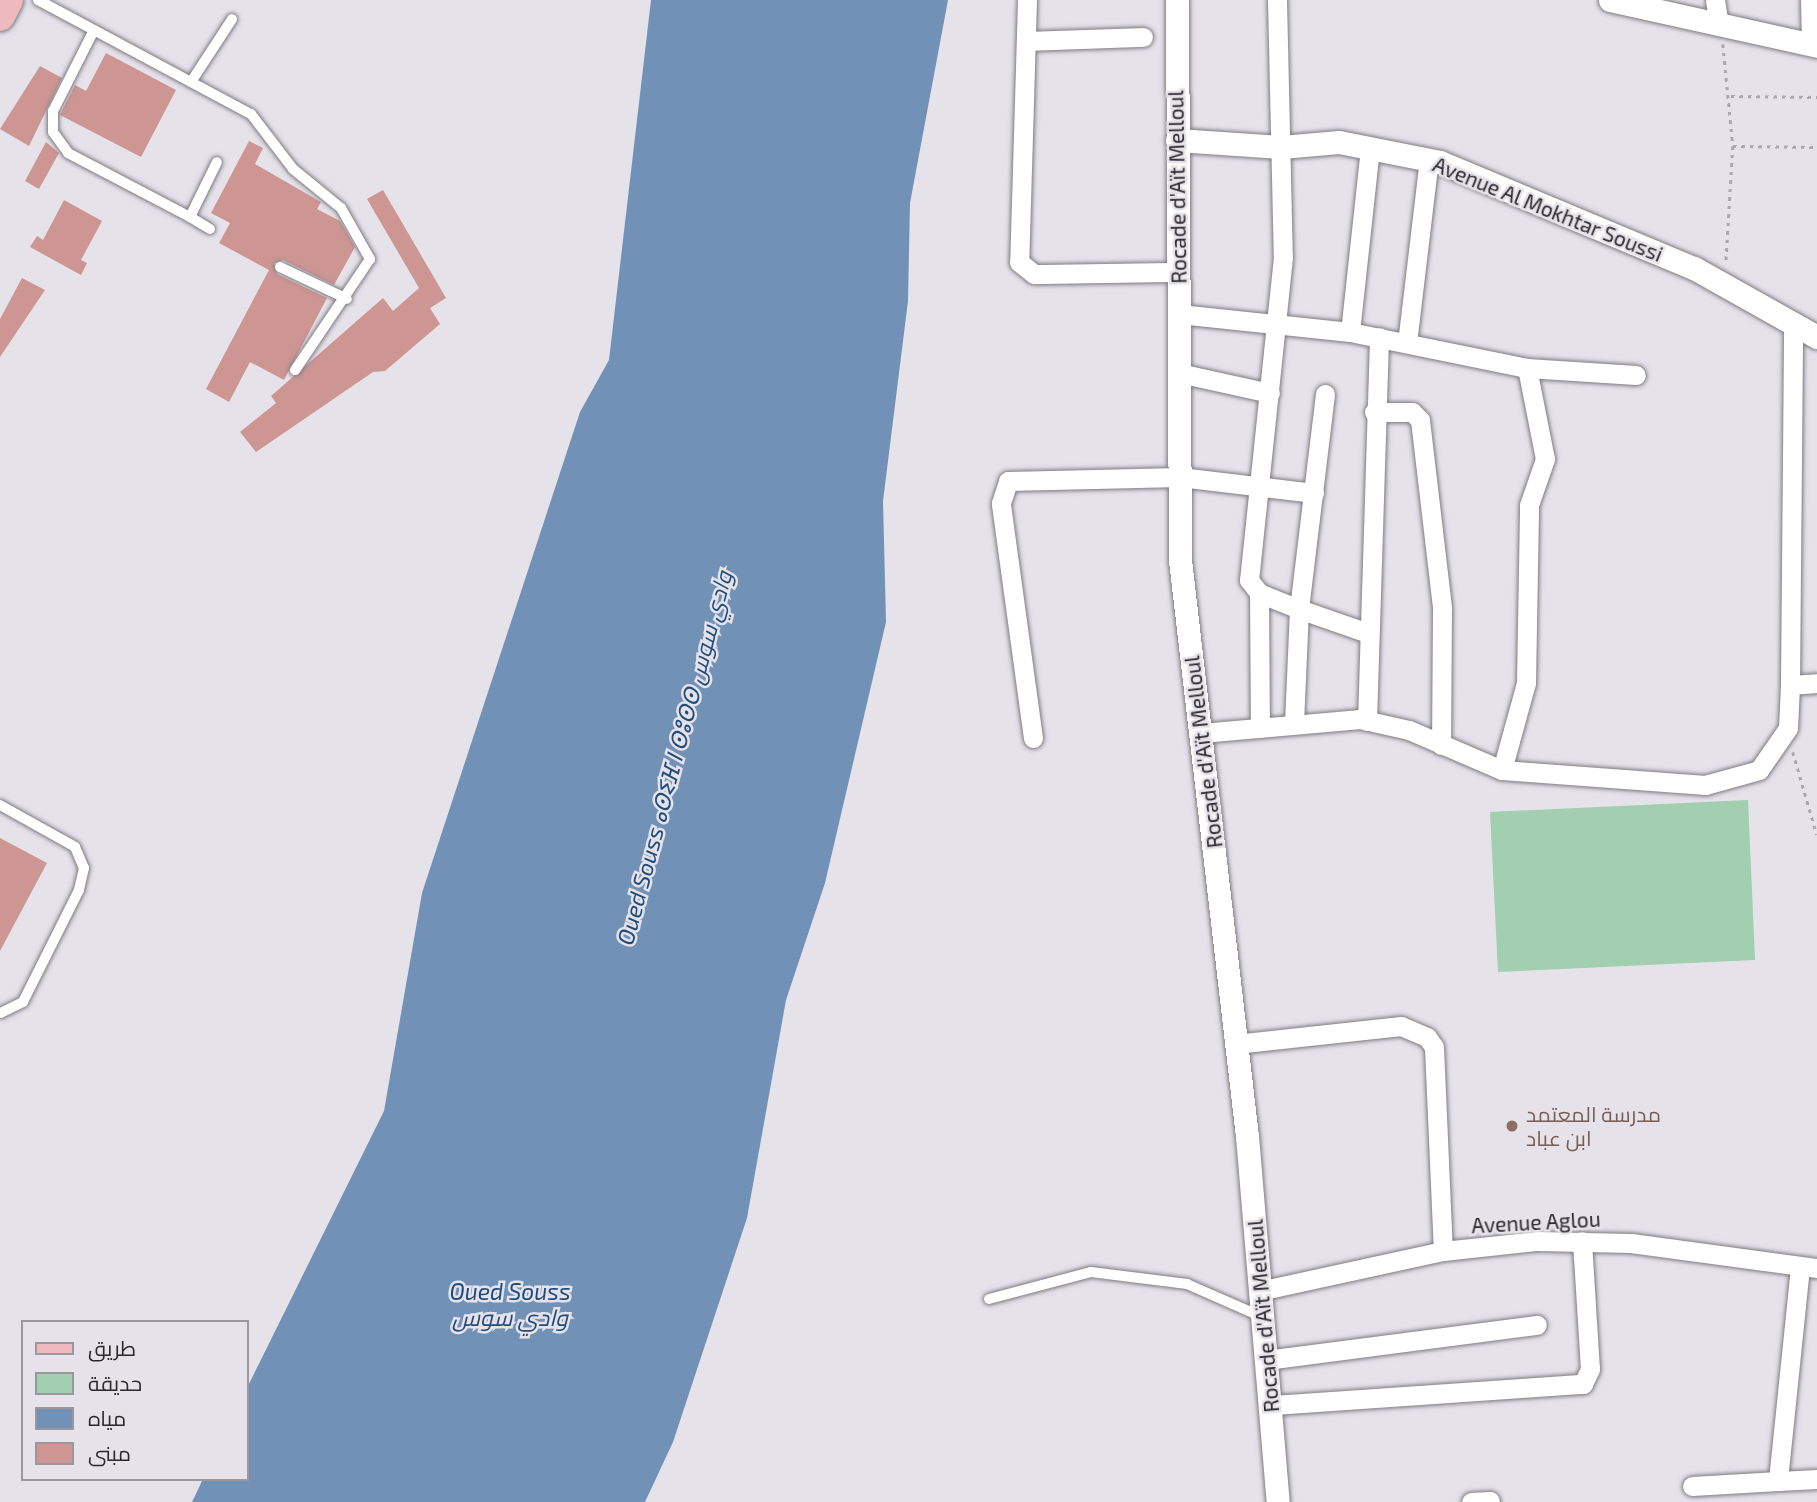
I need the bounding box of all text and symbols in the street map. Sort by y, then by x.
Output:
street label: Rocade d'Aït Melloul [1163,90,1191,284]
street label: Avenue Al Mokhtar Soussi [1429,151,1667,267]
water label: Oued Souss ⴰⵙⵉⴼ ⵏ ⵙⵓⵙⵙ وادي سوس [611,568,737,948]
street label: Rocade d'Aït Melloul [1179,654,1227,850]
place label: مدرسة المعتمد ابن عباد [1526,1101,1661,1151]
marker: مدرسة المعتمد ابن عباد [1504,1118,1520,1134]
street label: Avenue Aglou [1470,1206,1602,1238]
street label: Rocade d'Aït Melloul [1242,1219,1284,1413]
water label: Oued Souss وادي سوس [449,1277,571,1331]
legend [21,1320,248,1481]
text: طريق [88,1335,136,1360]
text: حديقة [88,1370,142,1395]
text: مياه [88,1405,126,1430]
text: مبنى [88,1440,131,1465]

